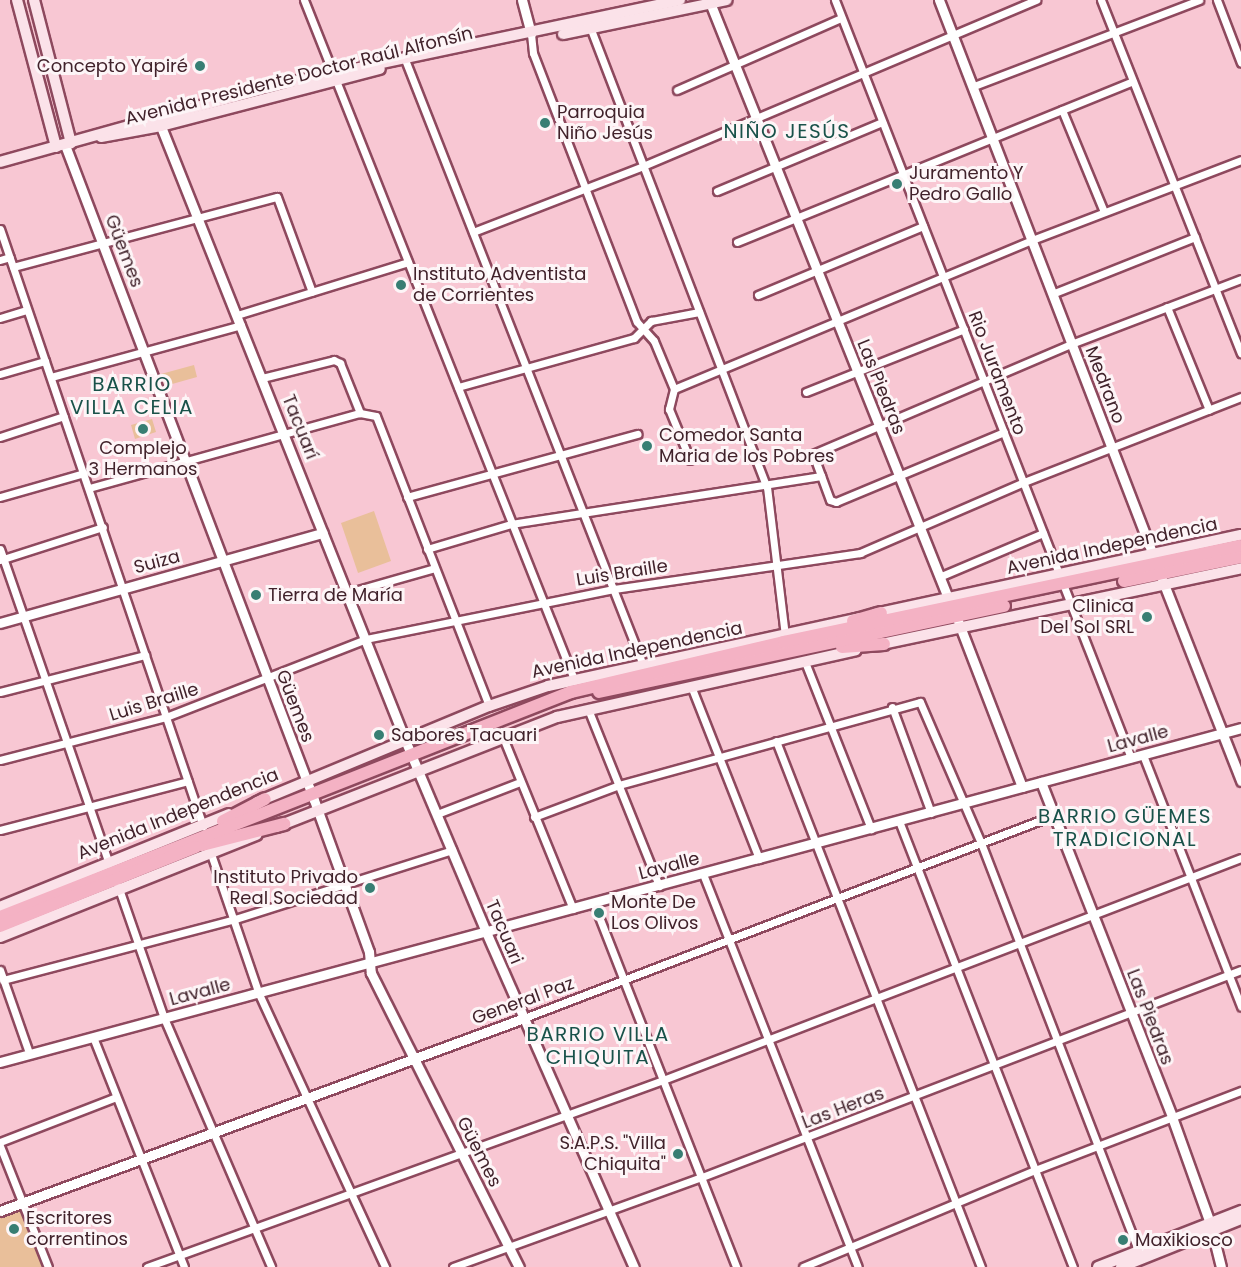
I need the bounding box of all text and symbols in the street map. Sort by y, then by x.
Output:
street label: Avenida Presidente Doctor Raúl Alfonsín [123,22,475,130]
place label: Concepto Yapiré [37,55,188,77]
marker: Concepto Yapiré [193,59,207,73]
place label: Parroquia Niño Jesús [557,102,653,144]
marker: Parroquia Niño Jesús [538,116,552,130]
district label: NIÑO JESÚS [724,119,850,143]
place label: Juramento Y Pedro Gallo [909,163,1024,206]
marker: Juramento Y Pedro Gallo [890,177,904,191]
street label: Güemes [100,212,148,290]
place label: Instituto Adventista de Corrientes [413,264,586,306]
marker: Instituto Adventista de Corrientes [394,278,408,292]
street label: Rio Juramento [963,308,1031,438]
street label: Las Piedras [852,336,910,438]
street label: Medrano [1080,343,1130,427]
district label: BARRIO VILLA CELIA [70,373,194,420]
street label: Tacuarí [277,392,323,462]
marker: Complejo 3 Hermanos [136,422,150,436]
place label: Comedor Santa Maria de los Pobres [659,425,834,468]
place label: Complejo 3 Hermanos [89,438,197,480]
marker: Comedor Santa Maria de los Pobres [640,439,654,453]
street label: Avenida Independencia [1005,513,1219,579]
street label: Suiza [132,546,182,578]
street label: Luis Braille [575,555,669,591]
place label: Tierra de María [268,584,403,606]
marker: Tierra de María [249,588,263,602]
place label: Clinica Del Sol SRL [1040,596,1134,638]
marker: Clinica Del Sol SRL [1138,608,1156,626]
street label: Avenida Independencia [530,617,744,683]
street label: Güemes [271,667,319,745]
street label: Luis Braille [107,678,201,726]
street label: Lavalle [1105,721,1171,757]
place label: Sabores Tacuari [391,724,537,746]
marker: Sabores Tacuari [372,728,386,742]
street label: Avenida Independencia [74,764,282,864]
district label: BARRIO GÜEMES TRADICIONAL [1038,805,1212,852]
street label: Lavalle [636,848,702,884]
place label: Instituto Privado Real Sociedad [213,867,358,910]
marker: Instituto Privado Real Sociedad [363,881,377,895]
place label: Monte De Los Olivos [611,892,699,934]
street label: Tacuari [481,897,527,967]
marker: Monte De Los Olivos [592,906,606,920]
street label: Las Piedras [1122,966,1178,1068]
street label: General Paz [469,973,577,1029]
street label: Lavalle [167,974,233,1010]
district label: BARRIO VILLA CHIQUITA [526,1023,670,1070]
street label: Las Heras [799,1083,887,1133]
street label: Güemes [452,1113,506,1191]
place label: S.A.P.S. "Villa Chiquita" [560,1133,666,1176]
marker: S.A.P.S. "Villa Chiquita" [671,1147,685,1161]
place label: Escritores correntinos [26,1208,128,1250]
marker: Escritores correntinos [7,1222,21,1236]
place label: Maxikiosco [1135,1229,1233,1251]
marker: Maxikiosco [1116,1233,1130,1247]

